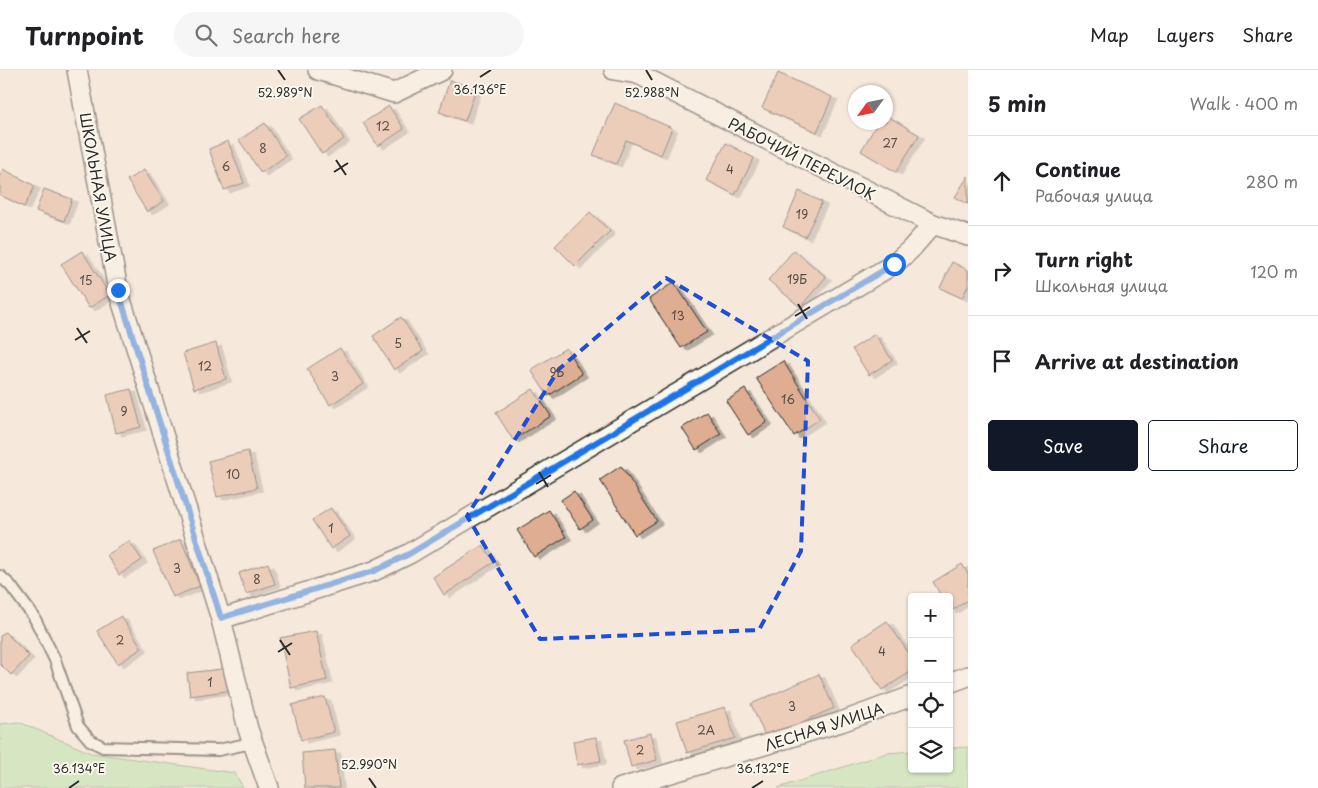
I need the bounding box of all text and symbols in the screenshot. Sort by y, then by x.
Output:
search box [174,12,524,57]
text: Turnpoint [25,17,144,53]
icon: search [192,21,220,49]
text: Search here [232,21,341,49]
text: Map [1090,21,1129,48]
text: Layers [1157,21,1214,48]
text: Share [1242,21,1293,48]
text: 36.136°E [454,80,506,98]
text: 52.989°N [257,83,313,101]
text: 52.988°N [625,83,679,101]
north arrow [848,85,893,130]
text: 5 min [988,87,1046,119]
text: Walk · 400 m [1190,91,1298,115]
street label: ШКОЛЬНАЯ УЛИЦА [75,111,123,263]
street label: РАБОЧИЙ ПЕРЕУЛОК [724,111,880,205]
house number: 12 [376,117,390,135]
house number: 27 [883,134,898,152]
house number: 8 [259,139,267,157]
text: Continue [1035,155,1121,183]
house number: 6 [222,157,230,175]
house number: 4 [726,160,734,178]
icon: ahead [988,167,1016,195]
text: 280 m [1246,169,1298,193]
text: Рабочая улица [1035,183,1153,207]
house number: 19 [796,205,808,223]
text: Turn right [1035,245,1133,273]
route start [883,253,906,276]
icon: right [988,257,1016,285]
text: 120 m [1251,259,1298,283]
house number: 19Б [787,270,807,288]
house number: 15 [79,271,93,289]
text: Школьная улица [1035,273,1168,297]
route end [107,279,130,302]
house number: 13 [671,306,685,324]
house number: 5 [394,334,402,352]
icon: arrive [988,347,1016,375]
text: Arrive at destination [1035,347,1239,375]
house number: 12 [198,357,212,375]
house number: 9Б [550,363,565,381]
house number: 3 [331,367,339,385]
house number: 16 [781,390,795,408]
house number: 9 [120,402,128,420]
button: Save [988,420,1138,471]
button: Share [1148,420,1298,471]
house number: 10 [226,465,240,483]
house number: 1 [328,519,334,537]
house number: 3 [173,559,181,577]
house number: 8 [253,570,261,588]
map controls [908,593,953,773]
button: + [908,593,953,638]
house number: 2 [116,631,124,649]
button: − [908,638,953,683]
house number: 4 [878,642,886,660]
house number: 1 [207,673,213,691]
button: locate [908,683,953,728]
street label: ЛЕСНАЯ УЛИЦА [761,696,887,756]
house number: 3 [788,697,796,715]
house number: 2А [697,721,715,739]
button: layers [908,728,953,773]
house number: 2 [636,741,644,759]
text: 52.990°N [341,755,397,773]
text: 36.134°E [53,759,105,777]
text: 36.132°E [737,759,789,777]

